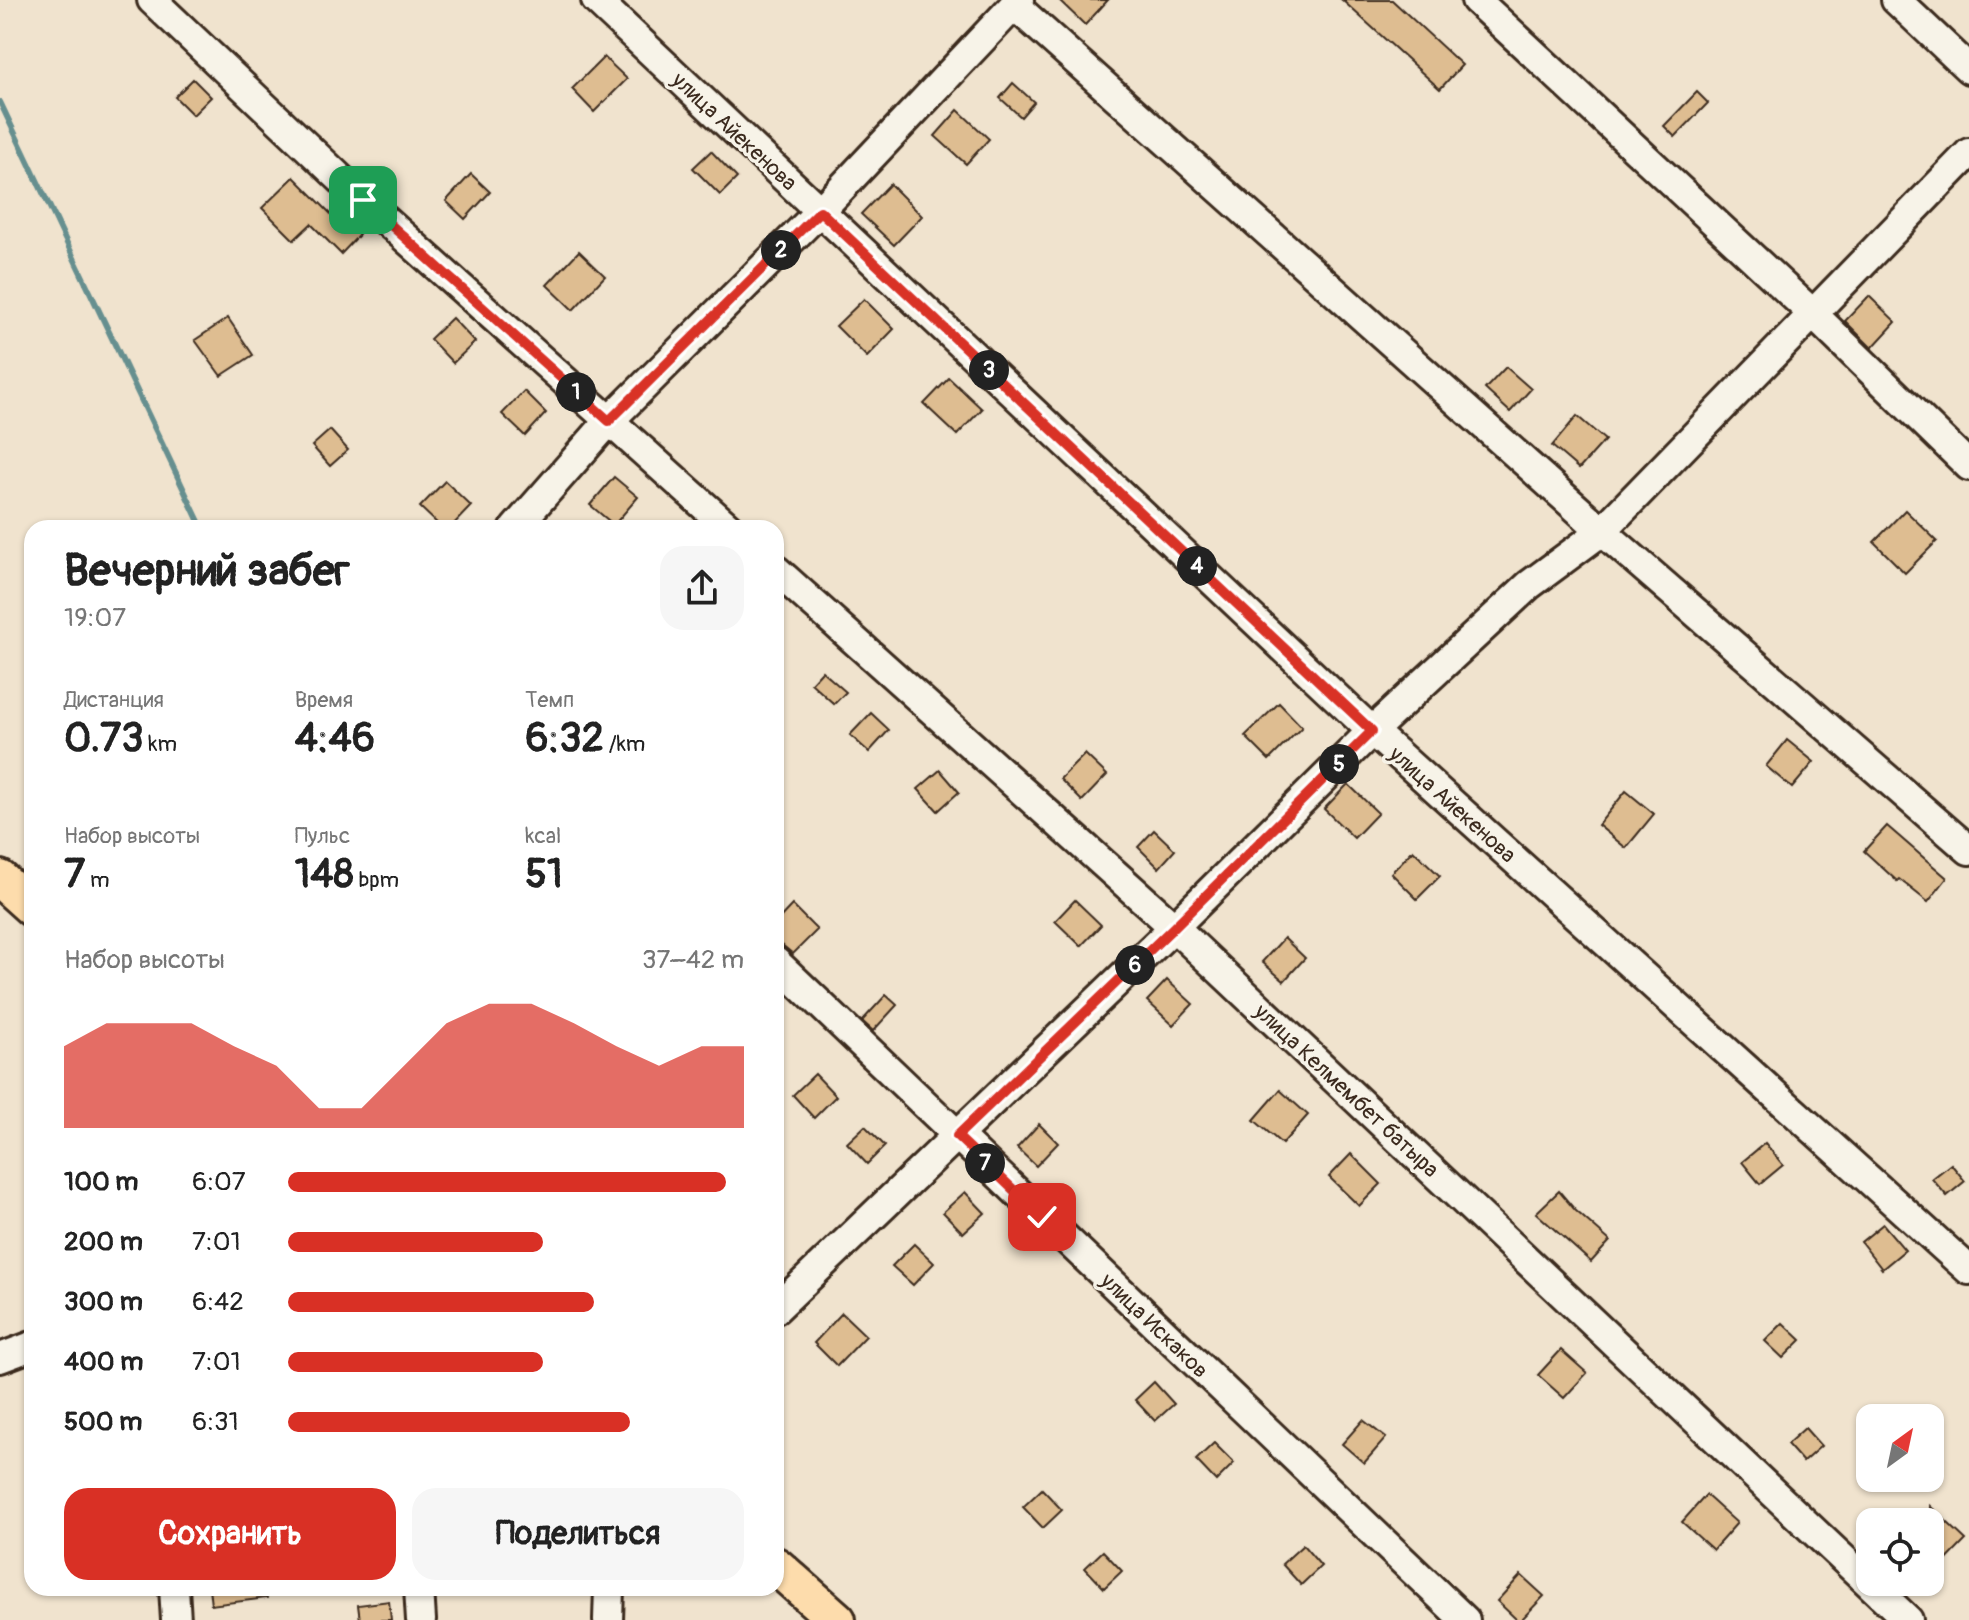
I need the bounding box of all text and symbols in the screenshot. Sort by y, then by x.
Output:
street label: улица Айекенова [665,66,803,197]
pin [329,166,397,234]
icon: arrive [341,178,385,222]
pin: 2 [761,230,801,270]
text: 2 [775,236,787,264]
pin: 3 [969,350,1009,390]
text: 3 [983,356,995,384]
pin: 1 [556,372,596,412]
text: 1 [572,378,580,406]
text: Вечерний забег [64,544,350,599]
button: share [660,546,744,630]
pin: 4 [1177,546,1217,586]
text: 4 [1191,552,1203,580]
text: 19:07 [64,602,126,634]
text: Дистанция [64,686,164,714]
text: Время [295,686,353,714]
text: Темп [525,686,574,714]
text: 0.73 [64,714,144,763]
text: 4:46 [295,714,375,763]
text: 6:32 [525,714,604,763]
text: km [144,730,177,758]
text: /km [604,730,645,758]
street label: улица Айекенова [1382,740,1522,869]
pin: 5 [1319,744,1359,784]
text: 5 [1333,750,1345,778]
text: Набор высоты [64,822,200,850]
text: Пульс [295,822,350,850]
text: kcal [525,822,561,850]
text: 7 [64,850,85,899]
text: 148 [295,850,354,899]
text: 51 [525,850,563,899]
text: m [85,866,109,894]
text: bpm [354,866,399,894]
text: Набор высоты [64,944,225,976]
text: 37–42 m [642,944,744,976]
pin: 6 [1115,945,1155,985]
text: 6 [1129,951,1141,979]
street label: улица Келмембет батыра [1247,997,1444,1184]
pin: 7 [965,1143,1005,1183]
text: 7 [979,1149,991,1177]
text: 100 m [64,1166,138,1198]
text: 6:07 [192,1166,246,1198]
pin [1008,1183,1076,1251]
icon: check [1020,1195,1064,1239]
text: 200 m [64,1226,143,1258]
text: 7:01 [192,1226,241,1258]
street label: улица Искаков [1094,1266,1214,1384]
text: 300 m [64,1286,143,1318]
text: 6:42 [192,1286,244,1318]
text: 400 m [64,1346,143,1378]
text: 7:01 [192,1346,241,1378]
north arrow [1856,1404,1944,1492]
map controls [1856,1404,1944,1596]
text: 500 m [64,1406,142,1438]
text: 6:31 [192,1406,239,1438]
button: Сохранить [64,1488,396,1580]
button: Поделиться [412,1488,744,1580]
button: locate [1856,1508,1944,1596]

